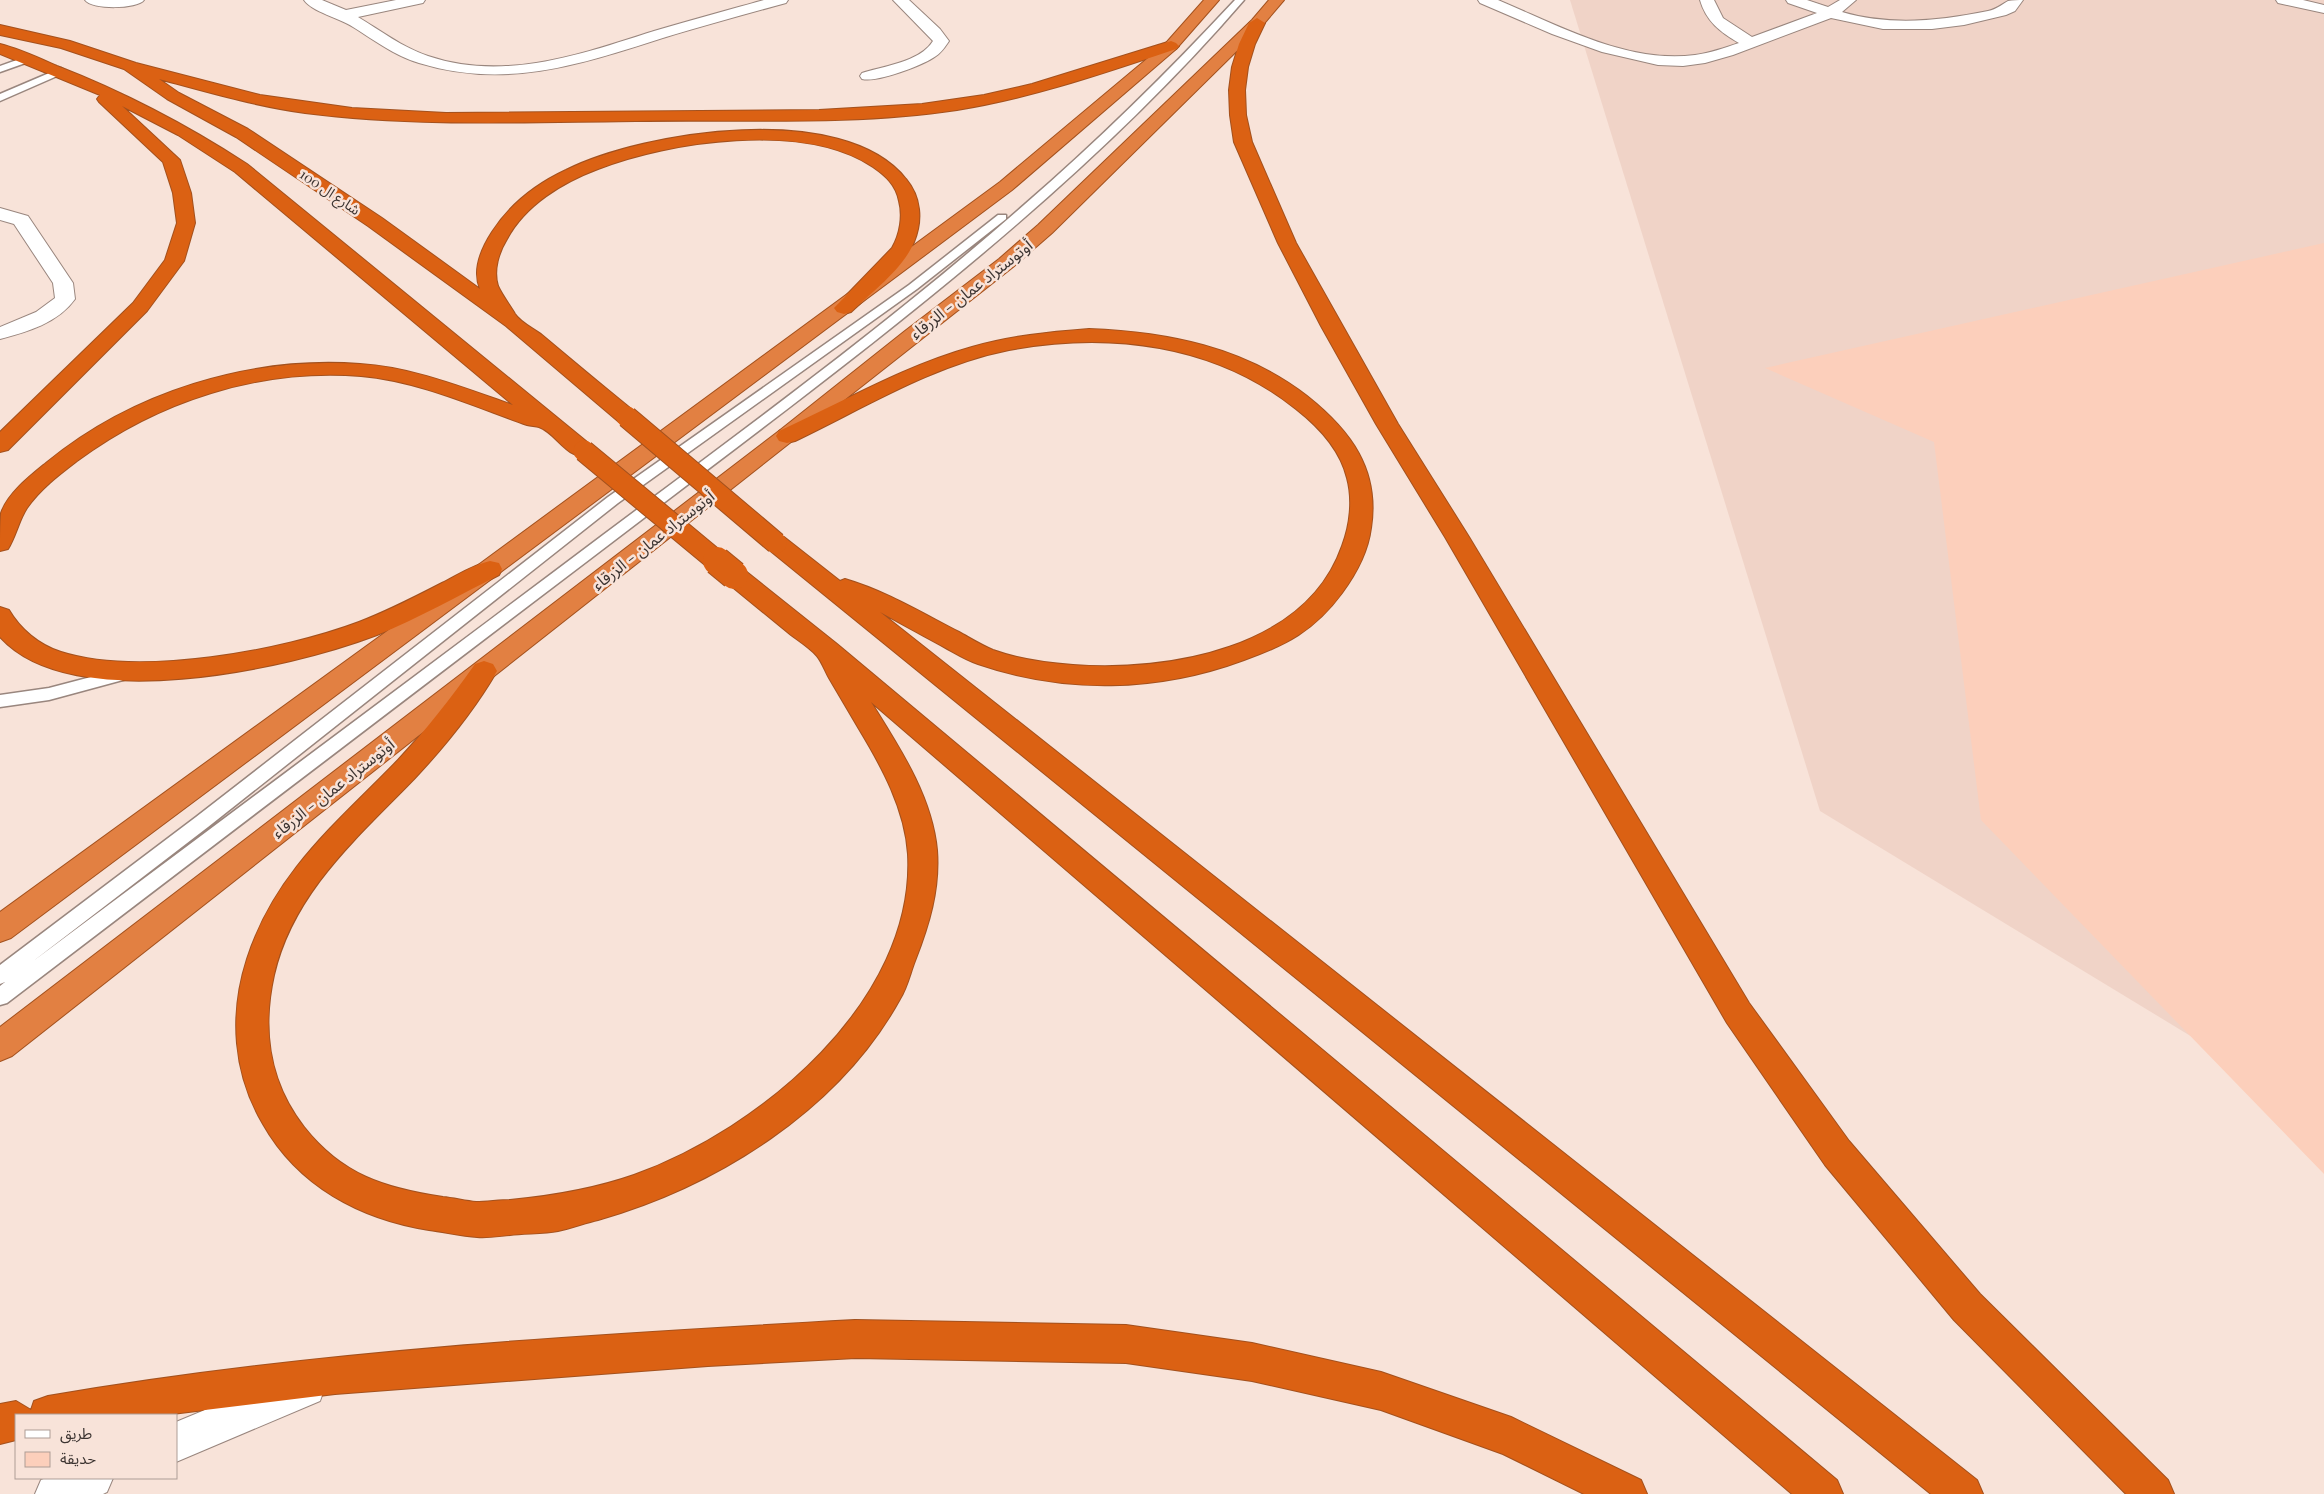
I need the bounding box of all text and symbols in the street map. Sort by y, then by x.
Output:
street label: شارع ال 100 [295,164,364,221]
street label: أوتوستراد عمان - الزرقاء [905,234,1036,343]
street label: أوتوستراد عمان - الزرقاء [587,485,718,594]
street label: أوتوستراد عمان - الزرقاء [267,733,398,842]
legend [15,1414,178,1479]
text: طريق [60,1423,92,1444]
text: حديقة [60,1448,96,1468]

